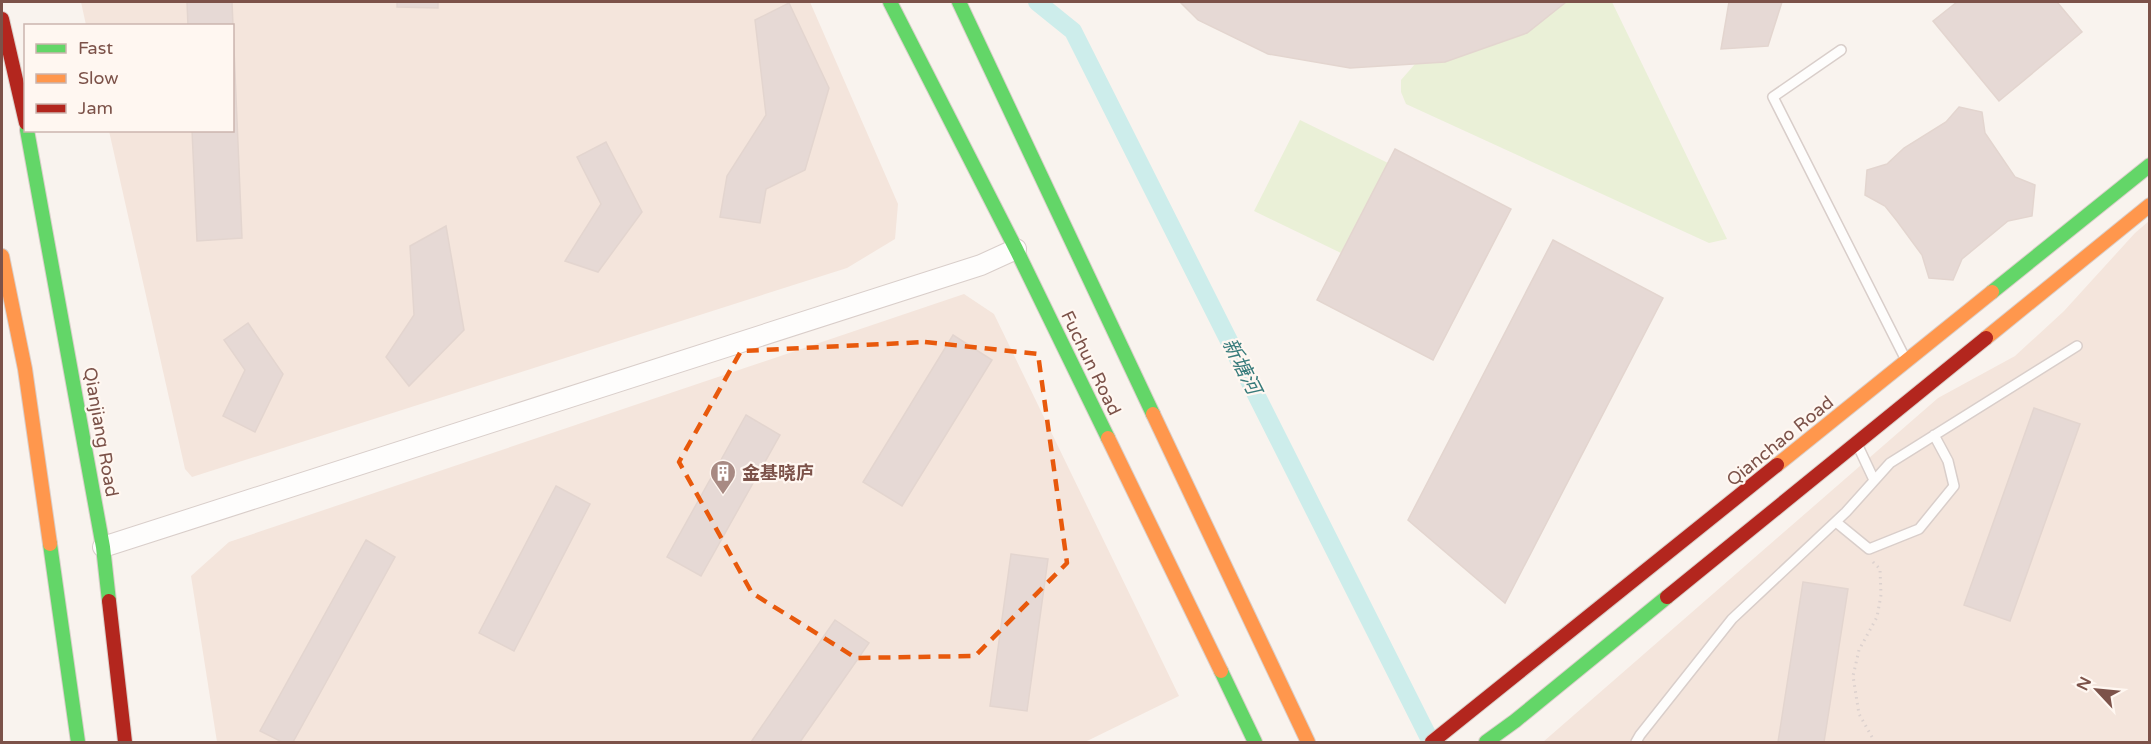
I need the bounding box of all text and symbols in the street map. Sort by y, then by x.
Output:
legend [24,24,234,132]
text: Fast [78,37,113,59]
text: Slow [78,67,119,89]
text: Jam [78,97,113,119]
street label: Fuchun Road [1056,307,1126,419]
water label: 新塘河 [1217,334,1267,402]
street label: Qianjiang Road [79,365,123,499]
street label: Qianchao Road [1722,391,1838,491]
building icon: 金基晓庐 [708,458,738,496]
place label: 金基晓庐 [742,462,814,484]
north arrow [2067,660,2127,720]
text: N [2073,674,2096,694]

